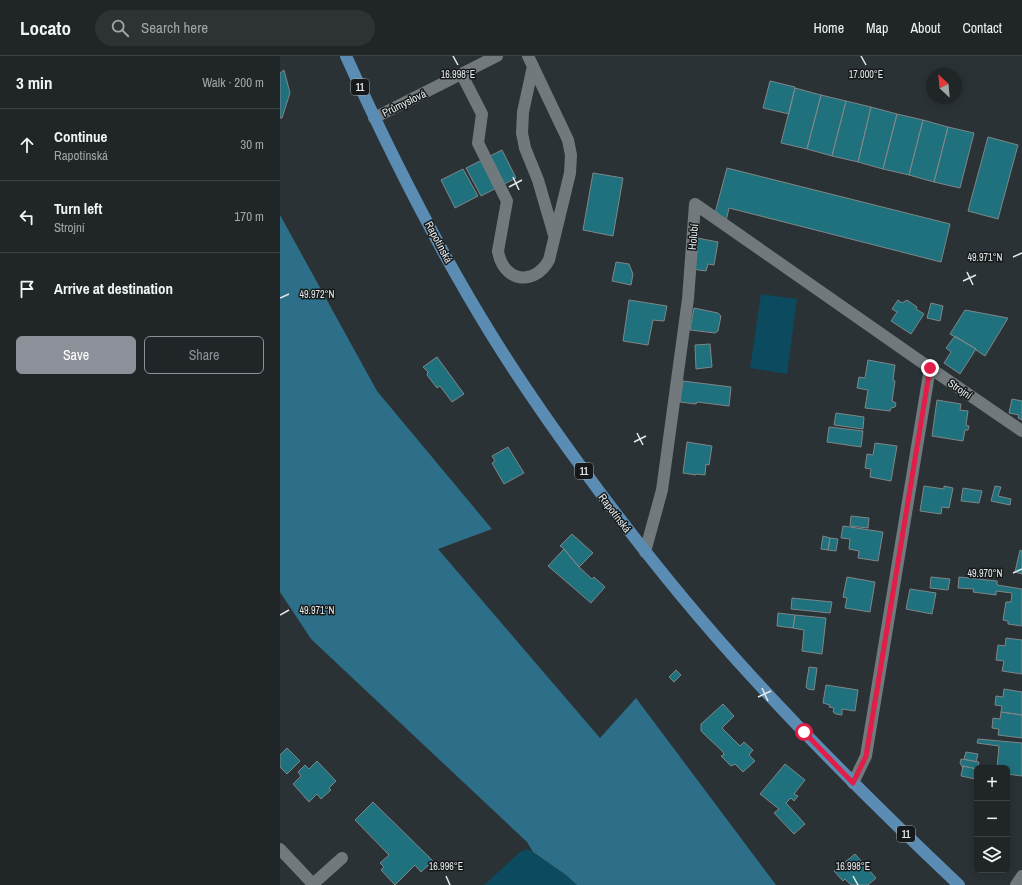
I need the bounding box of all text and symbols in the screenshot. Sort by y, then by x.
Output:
search box [95,10,375,46]
text: Locato [20,15,71,41]
icon: search [109,17,131,39]
text: Search here [141,17,208,38]
text: Home [813,19,844,37]
text: Map [866,19,888,37]
text: About [910,19,940,37]
text: Contact [962,19,1002,37]
text: 16.998°E [441,68,475,81]
text: 17.000°E [849,68,883,81]
north arrow [926,68,962,104]
text: 3 min [16,71,52,94]
text: Walk · 200 m [202,74,264,91]
road number: 11 [351,79,369,95]
street label: Průmyslová [380,86,428,120]
text: Continue [54,126,107,147]
icon: ahead [16,134,38,156]
text: 30 m [240,136,264,153]
text: Rapotínská [54,147,108,164]
text: Turn left [54,198,102,219]
icon: left [16,206,38,228]
text: 170 m [234,208,264,225]
text: Strojní [54,219,85,236]
street label: Rapotínská [422,219,456,265]
street label: Holubí [685,223,701,251]
text: 49.971°N [968,251,1003,264]
icon: arrive [16,278,38,300]
text: Arrive at destination [54,278,173,299]
text: 49.972°N [300,288,335,301]
button: Save [16,336,136,374]
button: Share [144,336,264,374]
route end [921,359,939,377]
street label: Strojní [945,376,975,402]
road number: 11 [575,463,593,479]
street label: Rapotínská [596,491,634,535]
text: 49.970°N [968,567,1003,580]
text: 49.971°N [300,604,335,617]
route start [795,723,813,741]
map controls [974,765,1010,873]
button: + [974,765,1010,801]
button: − [974,801,1010,837]
road number: 11 [897,826,915,842]
button: layers [974,837,1010,873]
text: 16.996°E [429,860,463,873]
text: 16.998°E [836,860,870,873]

